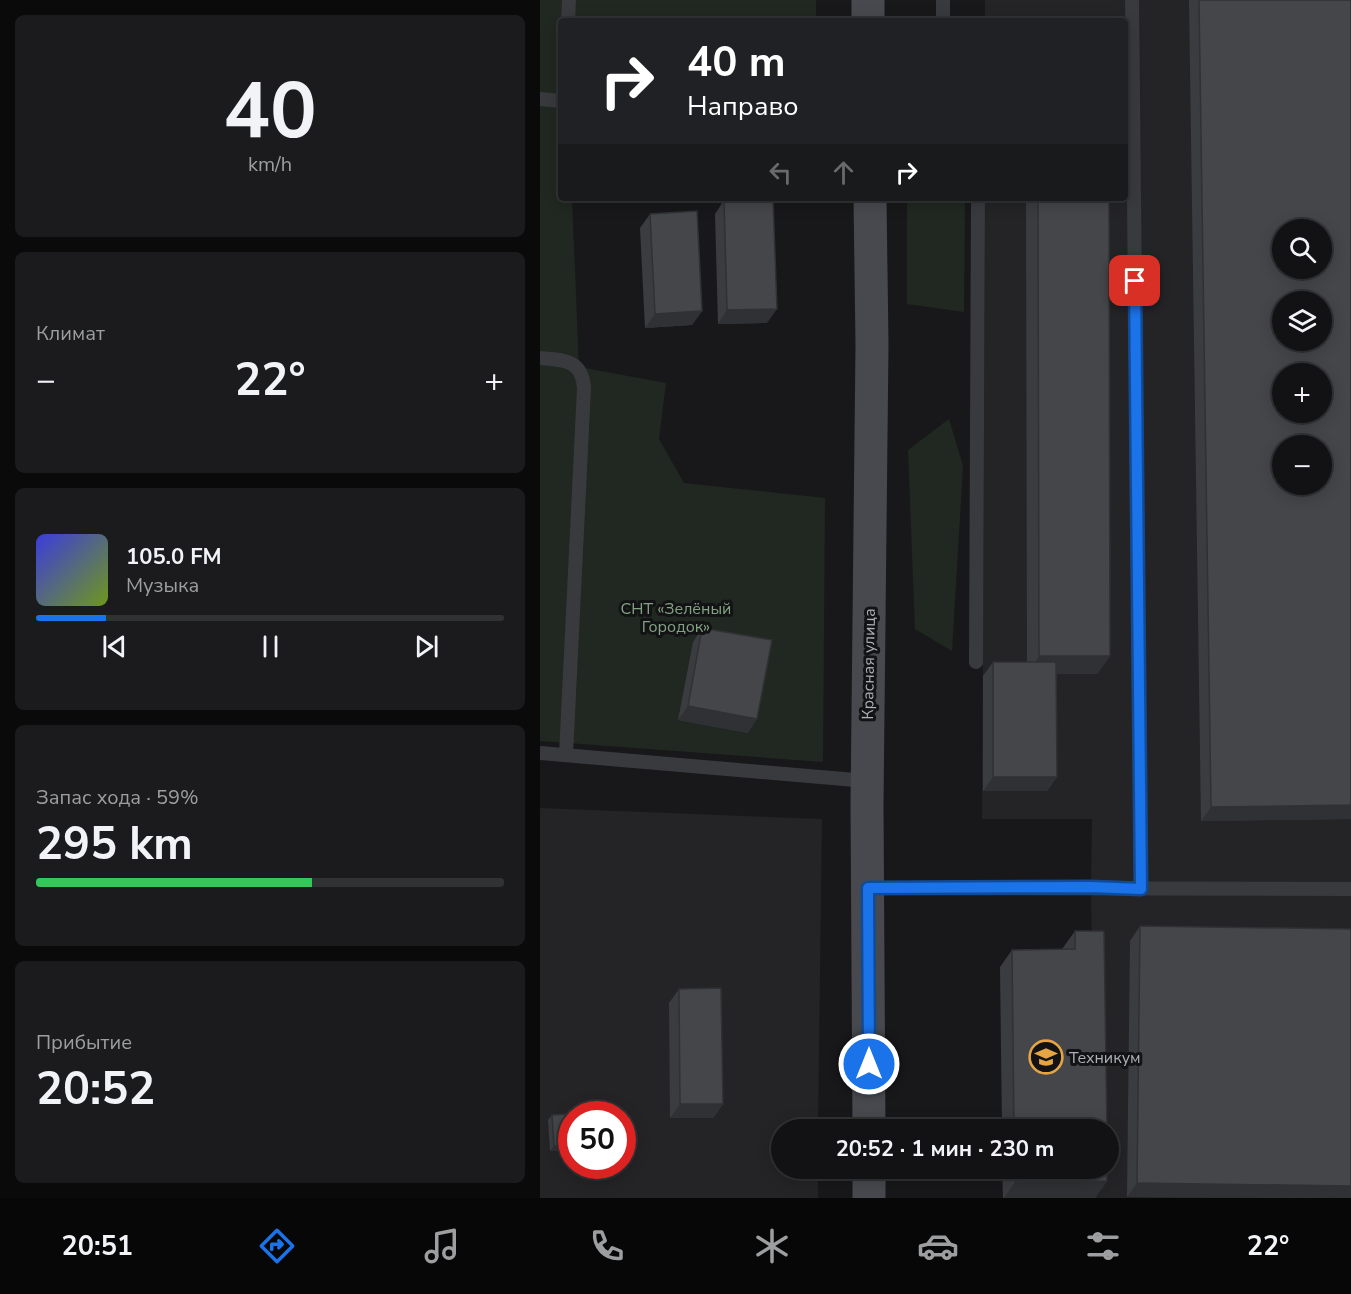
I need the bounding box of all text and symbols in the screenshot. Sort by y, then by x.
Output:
text: 40 m [687,34,786,91]
icon: right [588,42,666,120]
text: 40 [223,58,317,165]
text: Направо [687,88,798,125]
text: km/h [248,151,292,178]
icon: left [764,156,797,189]
icon: ahead [827,156,860,189]
icon: right [890,156,923,189]
map controls [1272,219,1332,495]
button: search [1272,219,1332,279]
pin [1109,255,1160,306]
icon: arrive [1118,264,1151,297]
button: layers [1272,291,1332,351]
text: Климат [36,320,105,347]
text: 22° [234,350,306,411]
text: − [36,358,56,403]
text: + [484,358,504,403]
button: + [1272,363,1332,423]
button: − [1272,435,1332,495]
text: 105.0 FM [126,542,222,572]
text: Музыка [126,572,199,599]
park label: СНТ «Зелёный Городок» [621,598,731,638]
street label: Красная улица [857,608,881,720]
icon: previous [98,630,131,663]
icon: pause [254,630,287,663]
icon: next [410,630,443,663]
text: Запас хода · 59% [36,784,199,811]
text: 295 km [36,814,193,875]
text: Прибытие [36,1029,132,1056]
position arrow [837,1032,901,1096]
school or university icon: Техникум [1028,1039,1064,1075]
place label: Техникум [1069,1047,1141,1069]
text: 20:52 [36,1059,155,1120]
speed limit sign: 50 [558,1101,636,1179]
text: 20:52 · 1 мин · 230 m [836,1134,1054,1164]
icon: directions [256,1225,298,1267]
icon: music [421,1225,463,1267]
icon: phone [586,1225,628,1267]
icon: climate [751,1225,793,1267]
icon: car [917,1225,959,1267]
icon: filters [1082,1225,1124,1267]
text: 20:51 [62,1228,133,1265]
text: 22° [1247,1228,1289,1265]

